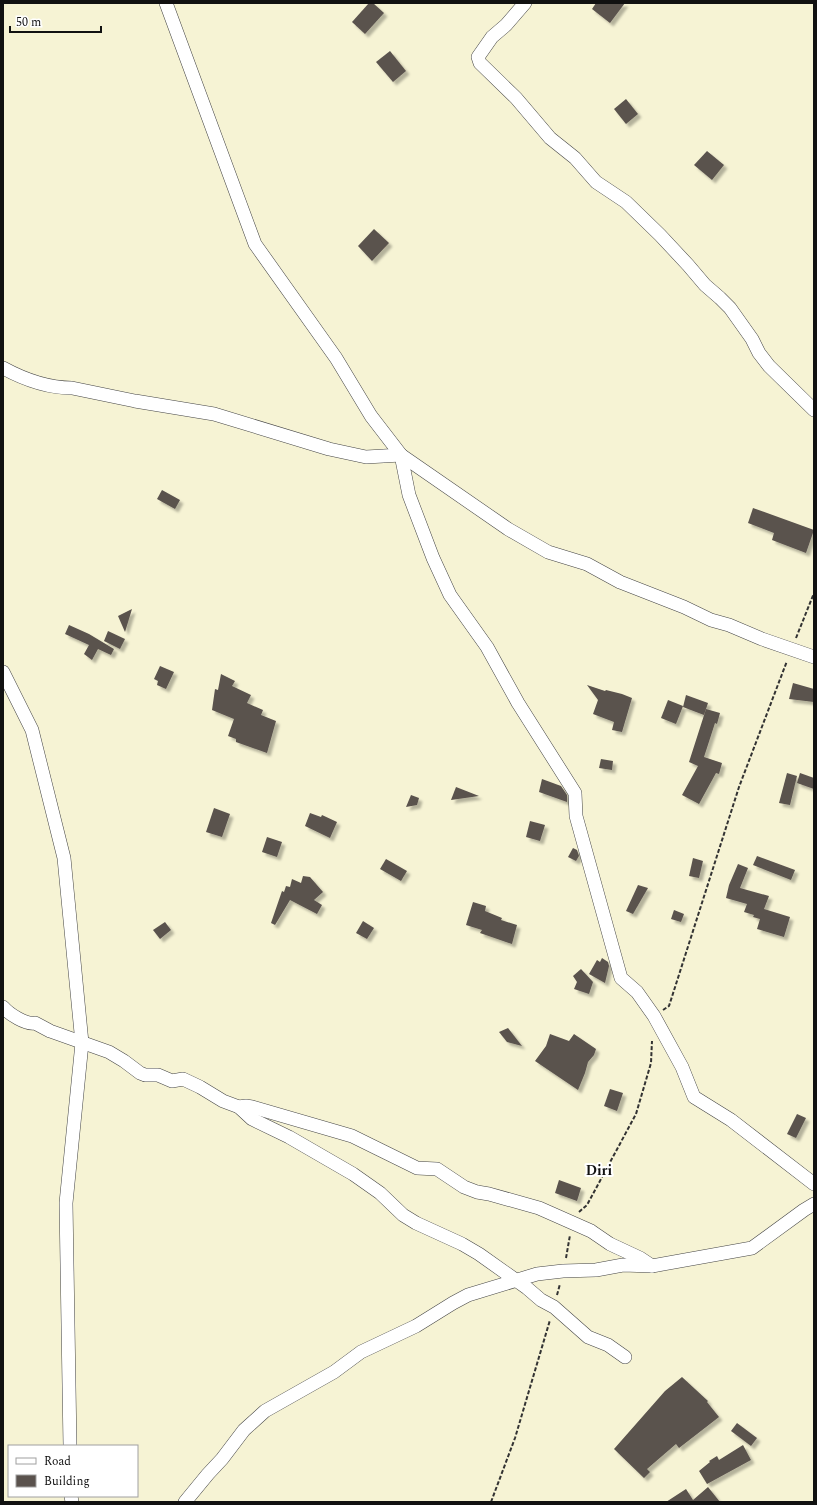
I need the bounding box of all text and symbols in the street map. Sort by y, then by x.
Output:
scale bar [10,8,101,34]
text: 50 m [16,13,41,32]
district label: Diri [586,1160,613,1181]
legend [8,1445,138,1497]
text: Road [44,1452,71,1471]
text: Building [44,1472,90,1491]

